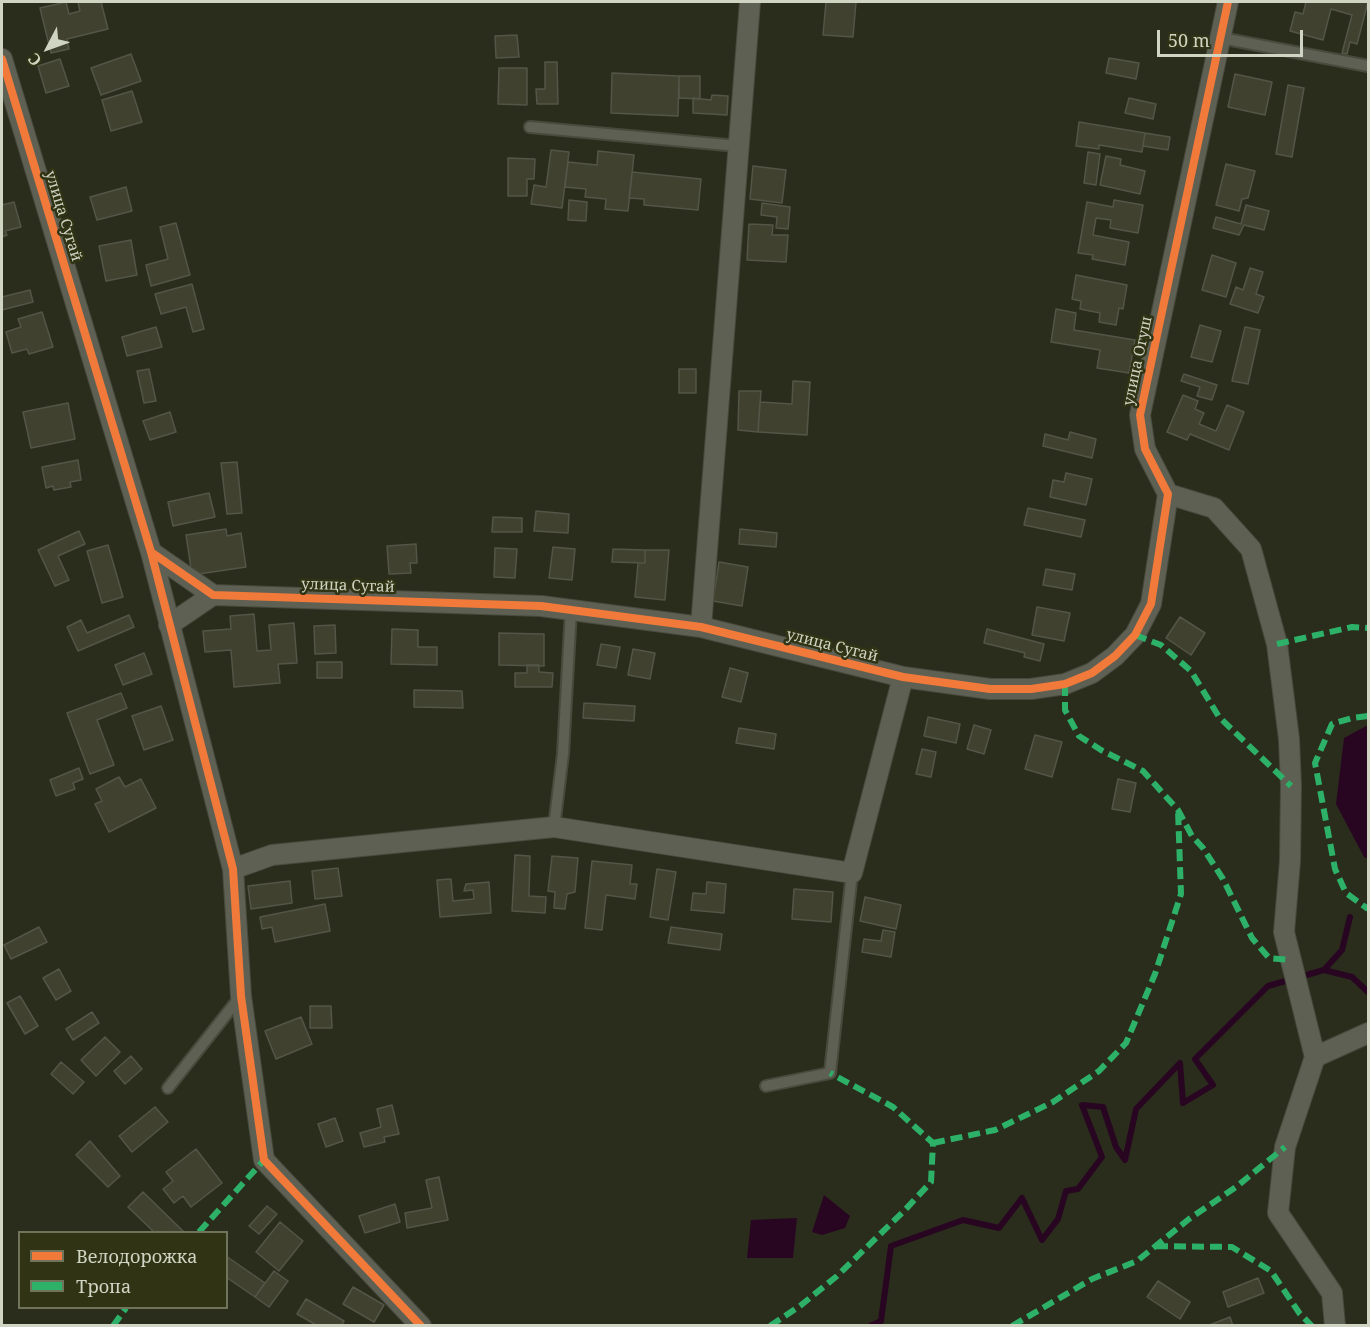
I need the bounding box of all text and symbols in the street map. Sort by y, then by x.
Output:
north arrow [18,18,78,78]
scale bar [1160,18,1306,56]
text: 50 m [1168,28,1210,52]
text: С [23,49,46,71]
street label: улица Сугай [41,169,85,263]
street label: улица Огуш [1120,315,1156,407]
street label: улица Сугай [301,575,395,597]
street label: улица Сугай [784,626,880,666]
legend [18,1231,228,1309]
text: Велодорожка [76,1244,198,1268]
text: Тропа [76,1274,131,1298]

